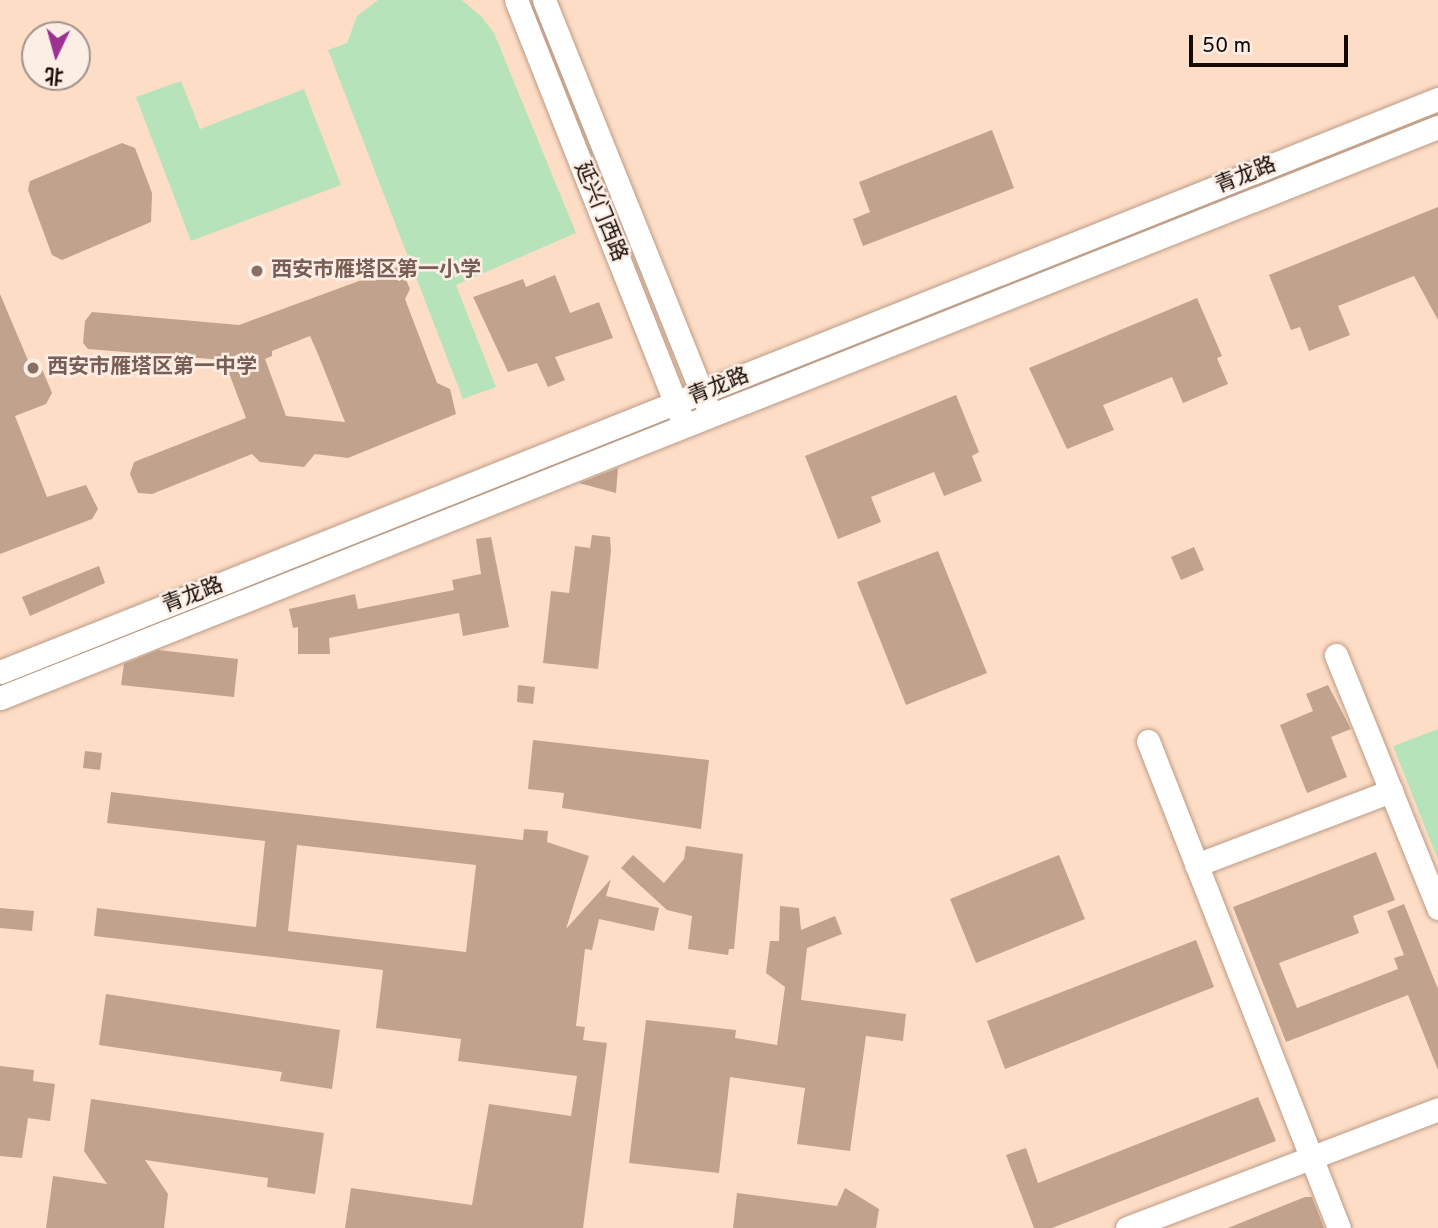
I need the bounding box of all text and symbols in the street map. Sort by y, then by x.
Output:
north arrow [21,21,91,91]
scale bar [1193,21,1352,65]
text: 50 m [1202,33,1251,60]
text: 北 [44,62,65,88]
street label: 青龙路 [1212,153,1280,199]
street label: 延兴门西路 [569,159,631,265]
place label: 西安市雁塔区第一小学 [271,258,481,284]
marker: 西安市雁塔区第一小学 [249,263,265,279]
place label: 西安市雁塔区第一中学 [47,355,257,381]
marker: 西安市雁塔区第一中学 [25,360,41,376]
street label: 青龙路 [685,364,753,410]
street label: 青龙路 [159,573,227,619]

